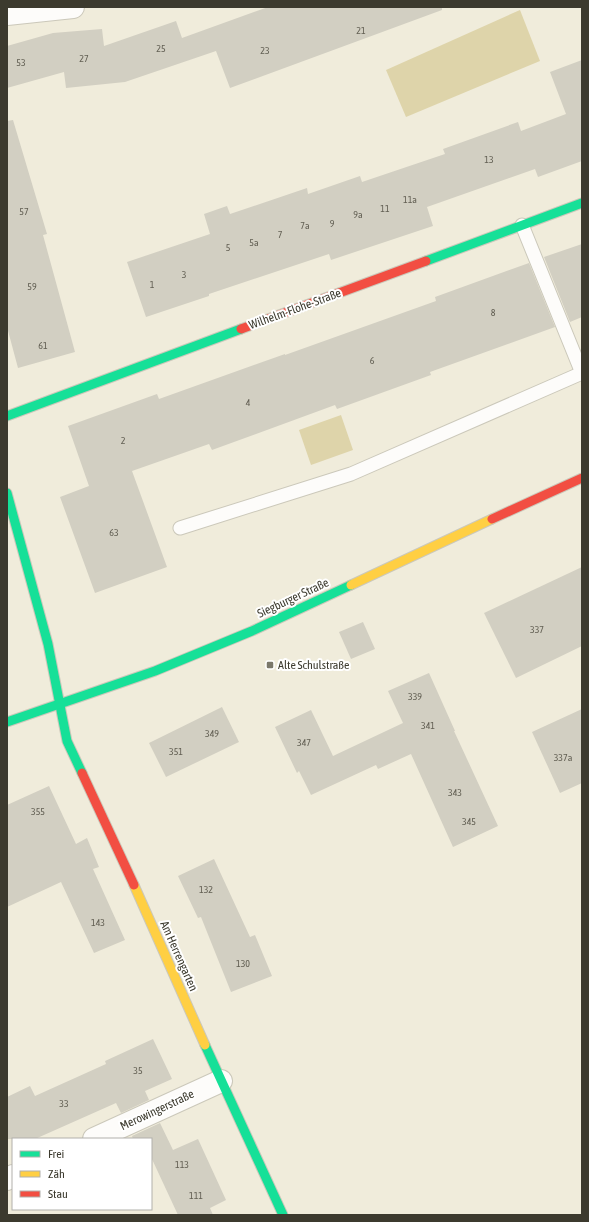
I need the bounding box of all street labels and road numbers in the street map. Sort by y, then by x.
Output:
street label: Wilhelm-Flohe-Straße [247,286,343,332]
street label: Siegburger Straße [255,575,331,621]
street label: Am Herrengarten [157,919,201,993]
street label: Merowingerstraße [118,1087,196,1133]

